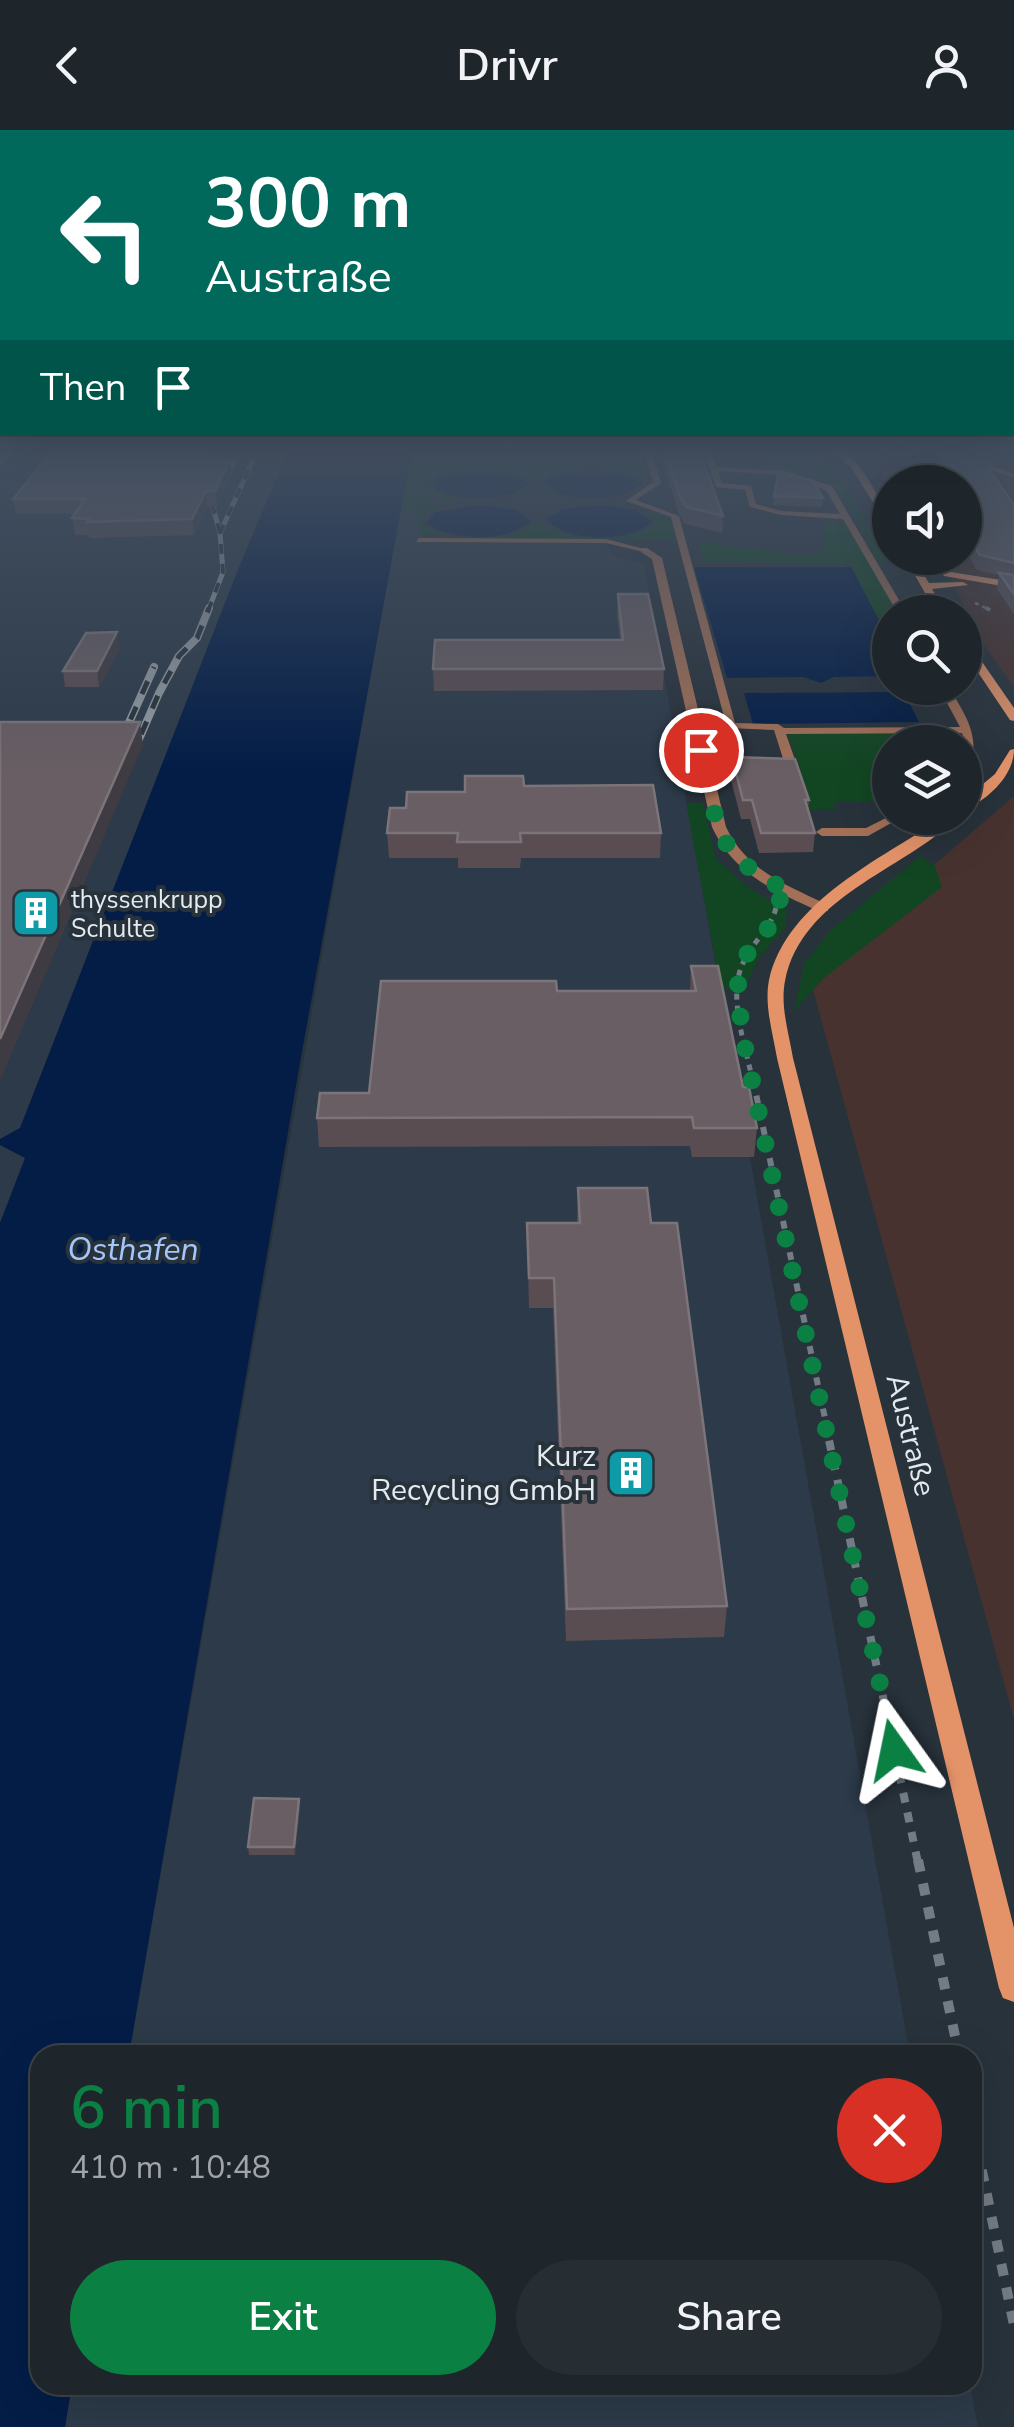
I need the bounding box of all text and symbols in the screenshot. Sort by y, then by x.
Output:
text: Drivr [456,35,558,96]
icon: back [40,38,95,93]
icon: person [919,38,974,93]
text: 300 m [205,156,411,252]
icon: left [40,170,170,300]
text: Austraße [205,247,392,308]
icon: arrive [146,360,201,415]
text: Then [40,362,126,413]
map controls [872,465,982,835]
button: sound [872,465,982,575]
button: search [872,595,982,705]
pin [659,708,744,793]
icon: arrive [674,723,729,778]
button: layers [872,725,982,835]
place label: thyssenkrupp Schulte [71,883,223,946]
building icon: thyssenkrupp Schulte [10,887,62,939]
water label: Osthafen [67,1228,199,1271]
street label: Austraße [876,1370,945,1500]
place label: Kurz Recycling GmbH [371,1436,596,1511]
building icon: Kurz Recycling GmbH [605,1447,657,1499]
position arrow [842,1698,946,1802]
text: 6 min [70,2067,223,2149]
button: close [837,2078,942,2183]
text: 410 m · 10:48 [70,2146,271,2189]
button: Exit [70,2260,496,2375]
button: Share [516,2260,942,2375]

